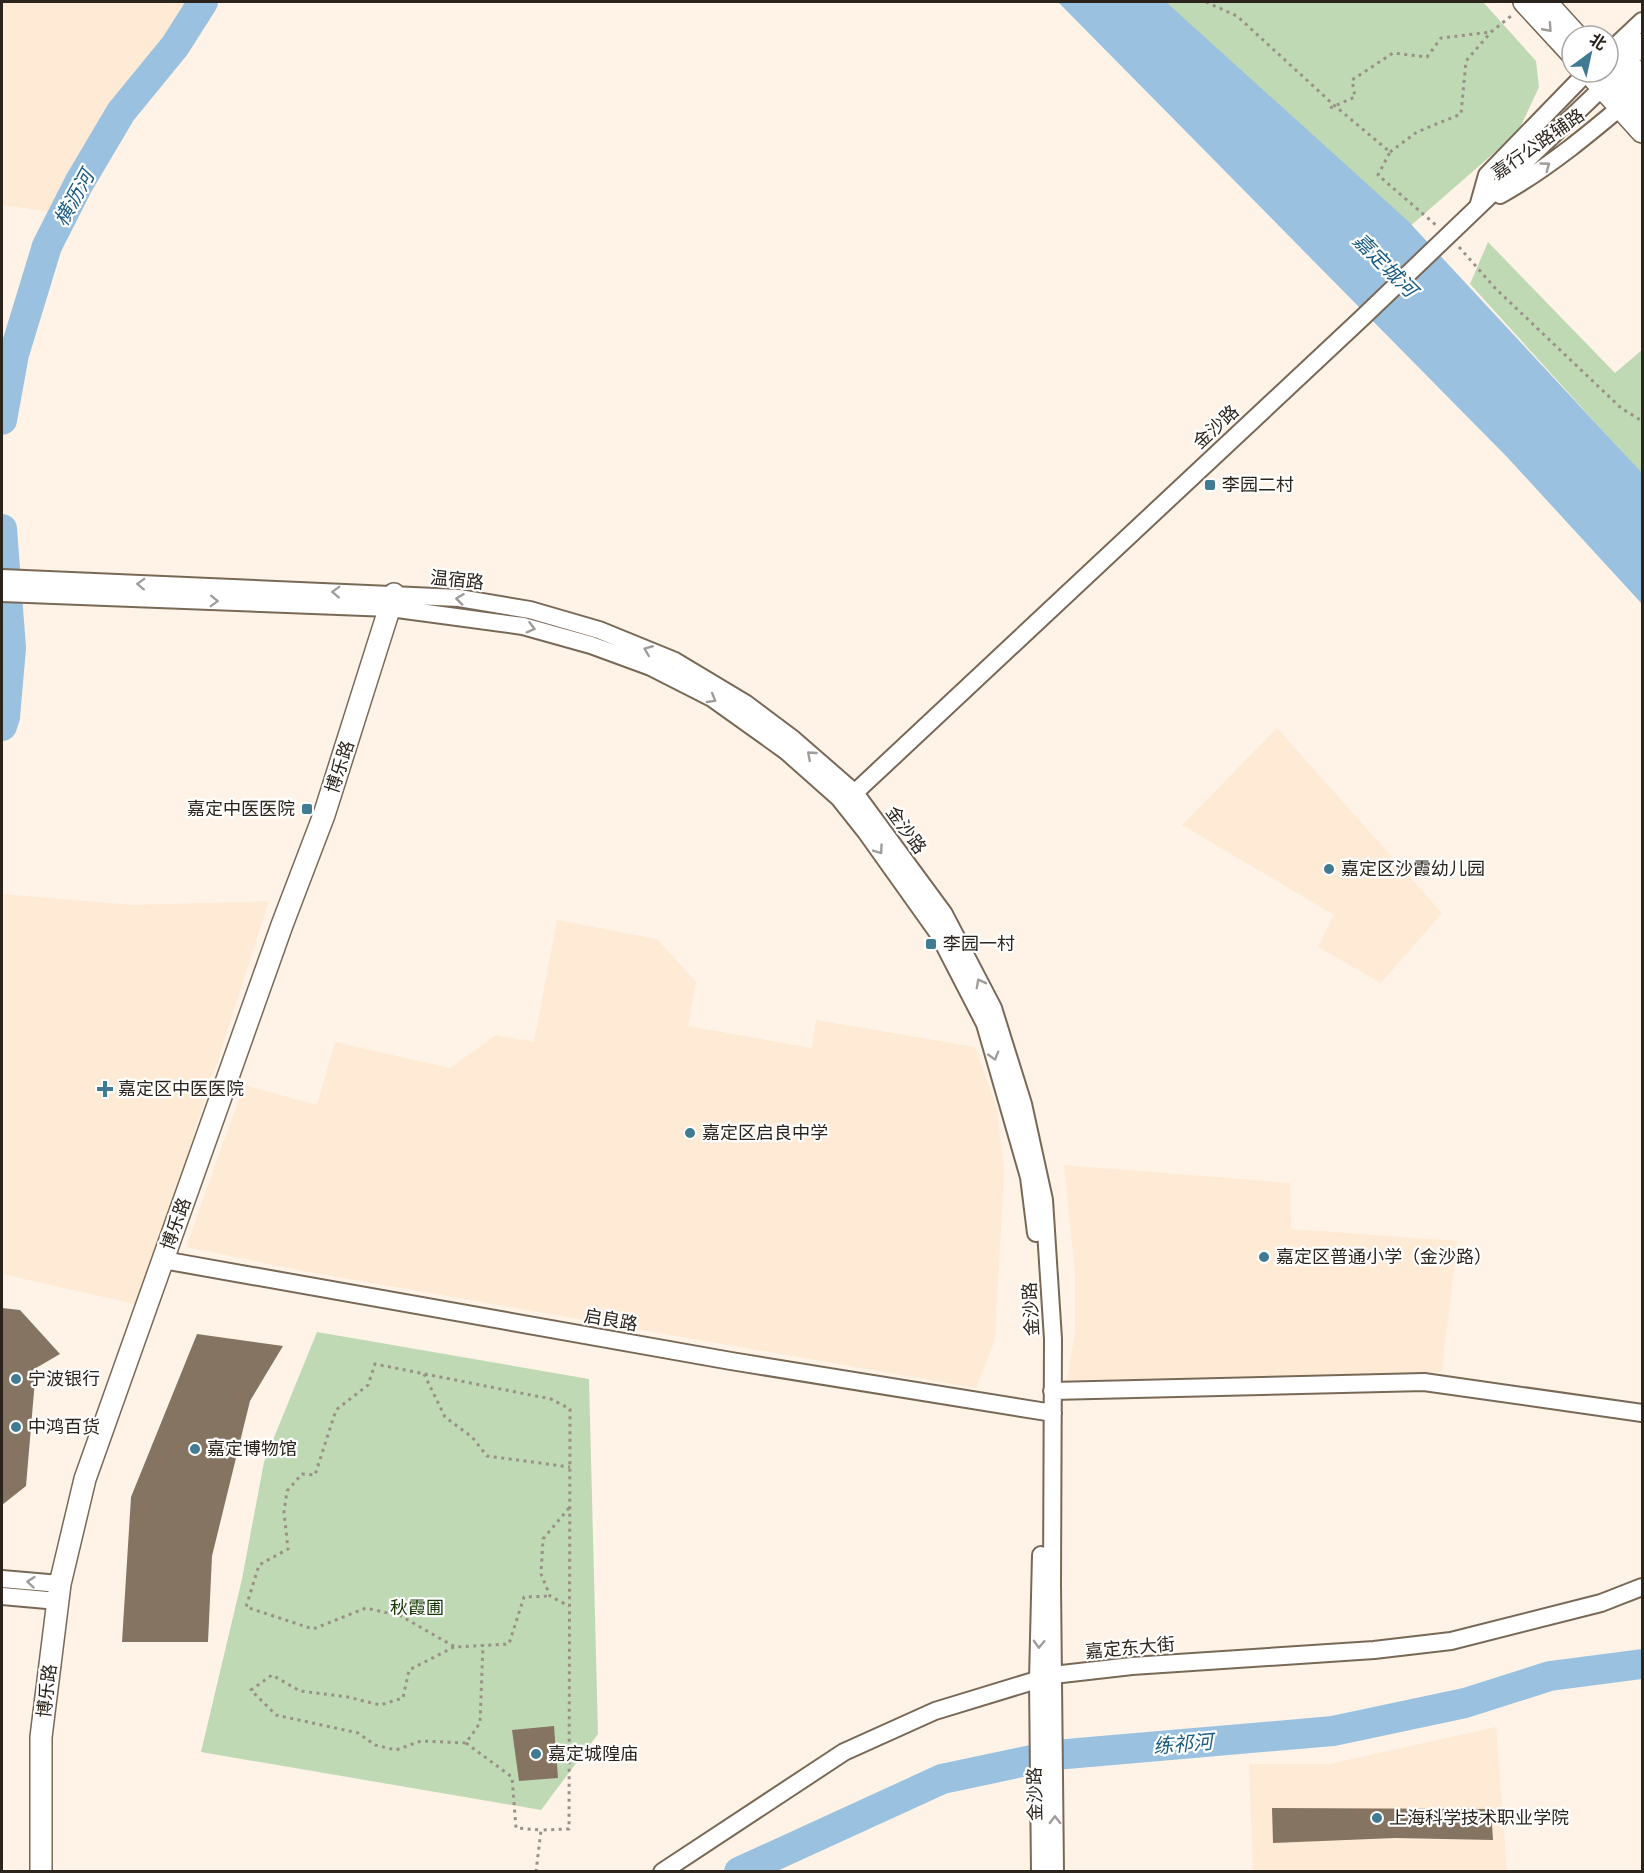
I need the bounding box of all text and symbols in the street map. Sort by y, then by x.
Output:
one-way arrow [1541,21,1552,31]
north arrow [1560,24,1620,84]
text: 北 [1585,29,1610,55]
street label: 嘉行公路辅路 [1487,103,1589,185]
water label: 横沥河 [48,162,102,231]
one-way arrow [1539,162,1550,173]
water label: 嘉定城河 [1348,228,1425,305]
street label: 金沙路 [1188,400,1244,454]
place label: 李园二村 [1222,473,1294,497]
marker: 李园二村 [1203,478,1217,492]
street label: 温宿路 [429,565,485,595]
one-way arrow [137,577,146,590]
one-way arrow [331,585,340,598]
one-way arrow [456,593,465,605]
one-way arrow [209,595,218,608]
one-way arrow [525,621,536,633]
one-way arrow [643,645,654,657]
one-way arrow [706,692,716,704]
street label: 博乐路 [320,738,360,796]
one-way arrow [807,751,818,762]
place label: 嘉定中医医院 [187,797,295,821]
street label: 金沙路 [880,801,932,859]
marker: 嘉定中医医院 [300,802,314,816]
one-way arrow [872,843,883,854]
place label: 嘉定区沙霞幼儿园 [1341,857,1485,881]
marker: 嘉定区沙霞幼儿园 [1322,862,1336,876]
place label: 李园一村 [943,932,1015,956]
marker: 李园一村 [924,937,938,951]
one-way arrow [975,978,987,989]
one-way arrow [987,1050,999,1061]
place label: 嘉定区中医医院 [118,1077,244,1101]
marker: 嘉定区中医医院 [96,1080,114,1098]
place label: 嘉定区启良中学 [702,1121,828,1145]
marker: 嘉定区启良中学 [683,1126,697,1140]
street label: 博乐路 [155,1195,197,1253]
place label: 嘉定区普通小学（金沙路） [1276,1245,1492,1269]
marker: 嘉定区普通小学（金沙路） [1257,1250,1271,1264]
street label: 金沙路 [1018,1281,1044,1337]
street label: 启良路 [582,1303,640,1337]
place label: 宁波银行 [28,1367,100,1391]
marker: 宁波银行 [9,1372,23,1386]
place label: 中鸿百货 [28,1415,100,1439]
marker: 中鸿百货 [9,1420,23,1434]
place label: 嘉定博物馆 [207,1437,297,1461]
marker: 嘉定博物馆 [188,1442,202,1456]
one-way arrow [26,1576,35,1589]
park label: 秋霞圃 [390,1596,444,1620]
street label: 嘉定东大街 [1084,1632,1176,1664]
one-way arrow [1032,1639,1045,1648]
street label: 博乐路 [32,1663,62,1719]
water label: 练祁河 [1152,1728,1218,1760]
place label: 嘉定城隍庙 [548,1742,638,1766]
marker: 嘉定城隍庙 [529,1747,543,1761]
street label: 金沙路 [1023,1767,1047,1821]
place label: 上海科学技术职业学院 [1389,1806,1569,1830]
marker: 上海科学技术职业学院 [1370,1811,1384,1825]
one-way arrow [1049,1816,1061,1825]

